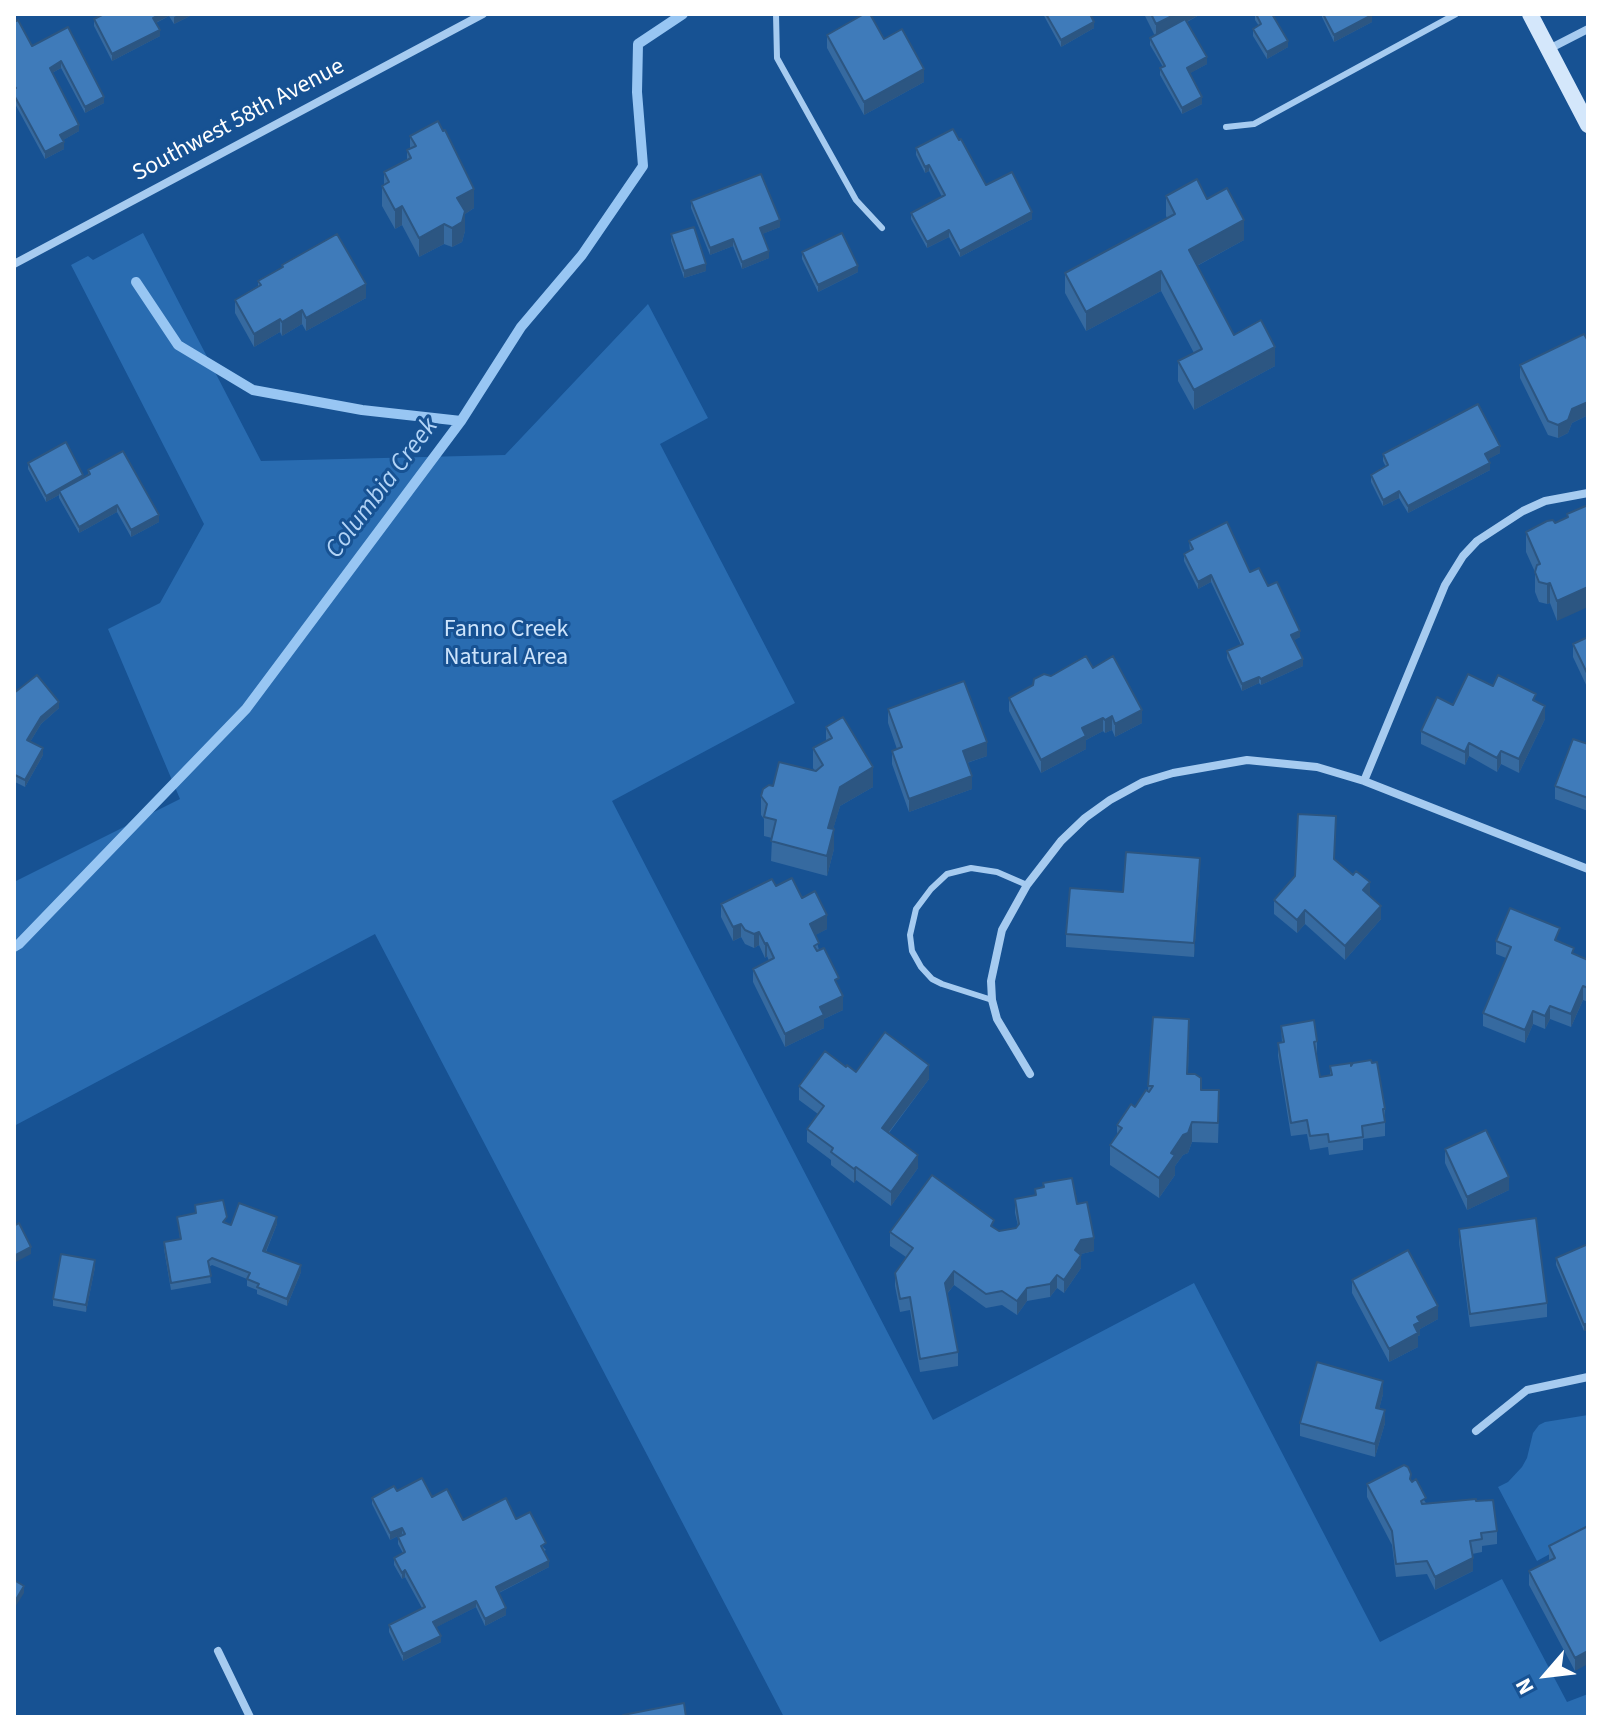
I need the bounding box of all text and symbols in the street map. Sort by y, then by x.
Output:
street label: Southwest 58th Avenue [128,53,350,189]
water label: Columbia Creek [320,413,446,565]
park label: Fanno Creek Natural Area [444,617,568,673]
north arrow [1506,1635,1586,1715]
text: N [1507,1672,1542,1700]

